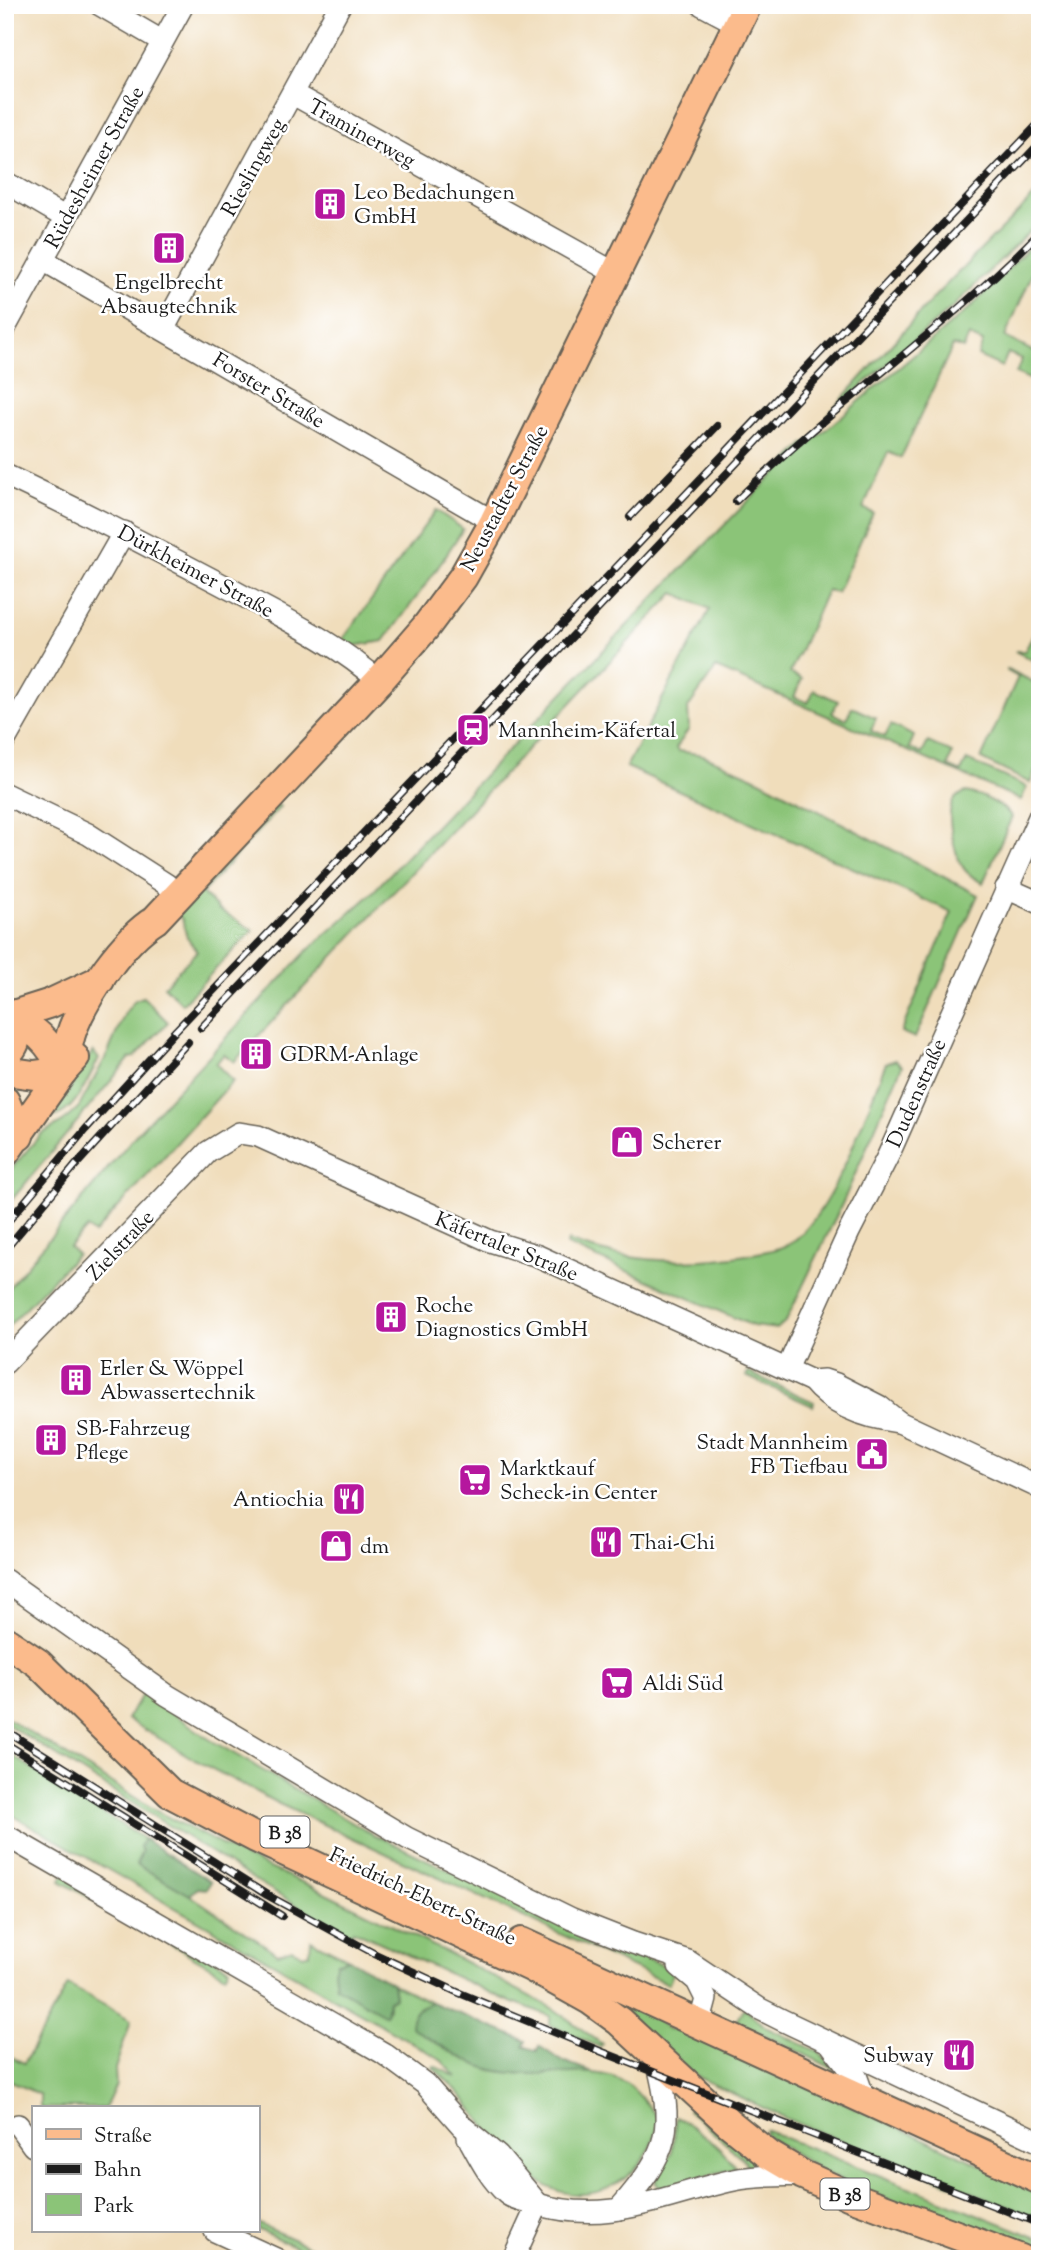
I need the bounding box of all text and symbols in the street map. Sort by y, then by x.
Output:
street label: Rüdesheimer Straße [39,81,153,255]
street label: Traminerweg [302,93,420,177]
street label: Rieslingweg [215,113,294,223]
place label: Leo Bedachungen GmbH [354,179,515,233]
building icon: Leo Bedachungen GmbH [311,185,349,223]
building icon: Engelbrecht Absaugtechnik [150,229,188,267]
place label: Engelbrecht Absaugtechnik [101,269,238,323]
street label: Forster Straße [206,346,330,437]
street label: Neustadter Straße [454,420,557,578]
street label: Dürkheimer Straße [112,519,279,627]
station icon: Mannheim-Käfertal [454,711,492,749]
place label: Mannheim-Käfertal [498,717,676,747]
building icon: GDRM-Anlage [237,1035,275,1073]
street label: Dudenstraße [880,1035,955,1153]
place label: GDRM-Anlage [280,1041,419,1071]
shop icon: Scherer [608,1123,646,1161]
place label: Scherer [652,1129,721,1159]
street label: Zielstraße [81,1204,162,1288]
street label: Käfertaler Straße [430,1205,582,1290]
place label: Roche Diagnostics GmbH [416,1292,588,1346]
building icon: Roche Diagnostics GmbH [372,1298,410,1336]
place label: Erler & Wöppel Abwassertechnik [100,1355,256,1409]
building icon: Erler & Wöppel Abwassertechnik [57,1361,95,1399]
place label: SB-Fahrzeug Pflege [76,1415,190,1469]
building icon: SB-Fahrzeug Pflege [32,1421,70,1459]
place label: Stadt Mannheim FB Tiefbau [697,1429,848,1483]
public building icon: Stadt Mannheim FB Tiefbau [853,1435,891,1473]
place label: Marktkauf Scheck-in Center [500,1455,658,1509]
supermarket icon: Marktkauf Scheck-in Center [456,1461,494,1499]
restaurant icon: Antiochia [330,1480,368,1518]
place label: Antiochia [233,1486,324,1516]
restaurant icon: Thai-Chi [587,1523,625,1561]
shop icon: dm [317,1527,355,1565]
place label: Thai-Chi [630,1529,715,1559]
place label: dm [360,1533,389,1563]
supermarket icon: Aldi Süd [598,1664,636,1702]
place label: Aldi Süd [642,1670,724,1700]
road number: B 38 [260,1816,310,1848]
street label: Friedrich-Ebert-Straße [324,1841,521,1954]
restaurant icon: Subway [940,2036,978,2074]
place label: Subway [863,2042,935,2072]
legend [32,2106,259,2232]
text: Straße [94,2122,152,2152]
text: Bahn [94,2156,142,2186]
road number: B 38 [820,2178,870,2210]
text: Park [94,2192,135,2222]

